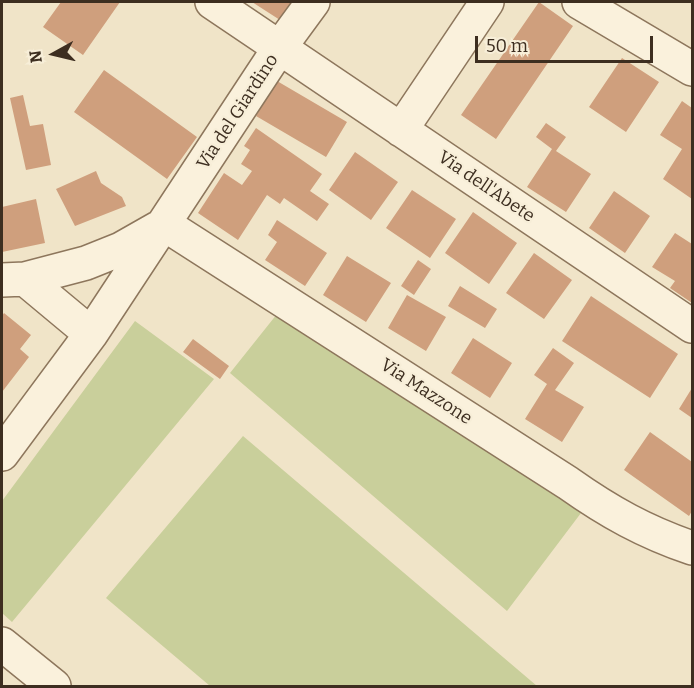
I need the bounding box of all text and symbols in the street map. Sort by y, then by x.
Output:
north arrow [24,24,84,84]
scale bar [478,24,656,62]
text: 50 m [486,35,528,57]
text: N [25,49,46,64]
street label: Via del Giardino [193,50,283,174]
street label: Via dell'Abete [433,147,539,227]
street label: Via Mazzone [376,354,476,430]

